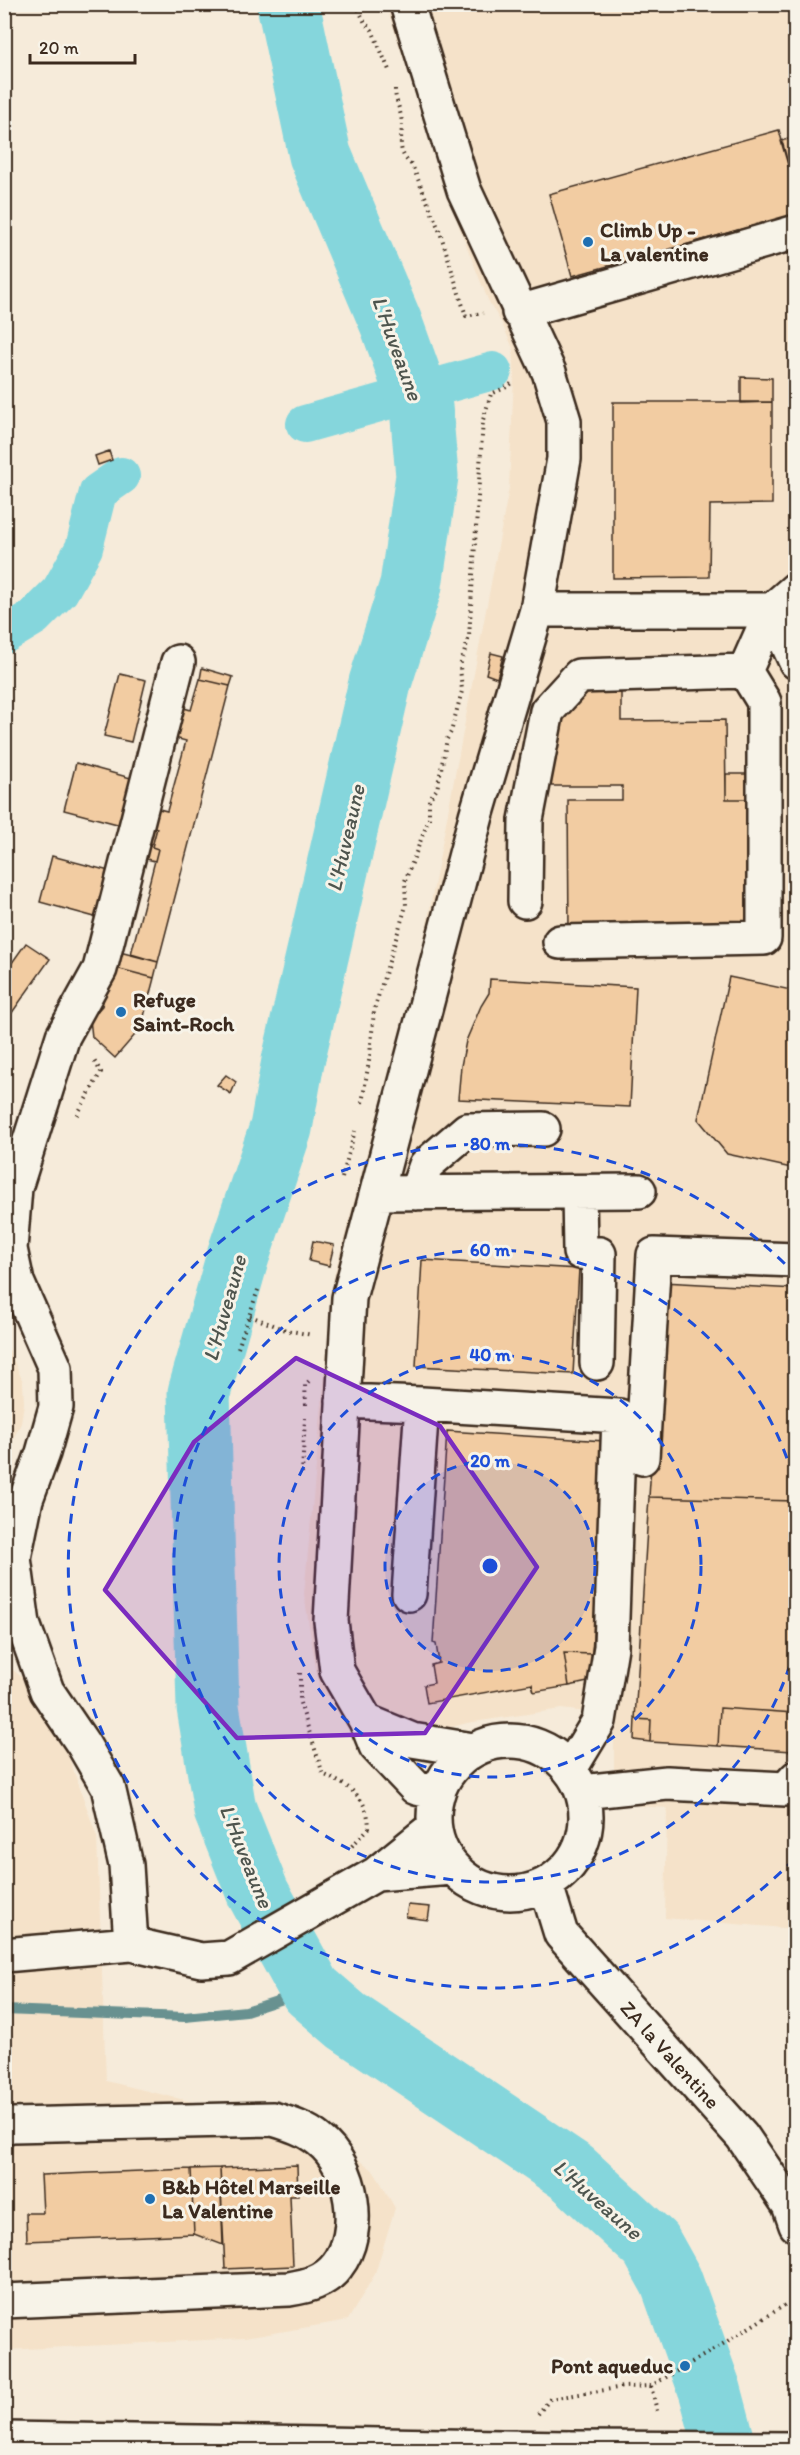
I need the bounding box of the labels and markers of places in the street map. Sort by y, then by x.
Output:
place label: Climb Up - La valentine [600,217,709,266]
marker: Climb Up - La valentine [581,235,595,249]
place label: Refuge Saint-Roch [133,987,235,1036]
marker: Refuge Saint-Roch [114,1005,128,1019]
centre of rings [480,1556,500,1576]
place label: B&b Hôtel Marseille La Valentine [162,2174,340,2223]
marker: B&b Hôtel Marseille La Valentine [143,2192,157,2206]
place label: Pont aqueduc [551,2353,673,2379]
marker: Pont aqueduc [678,2359,692,2373]

